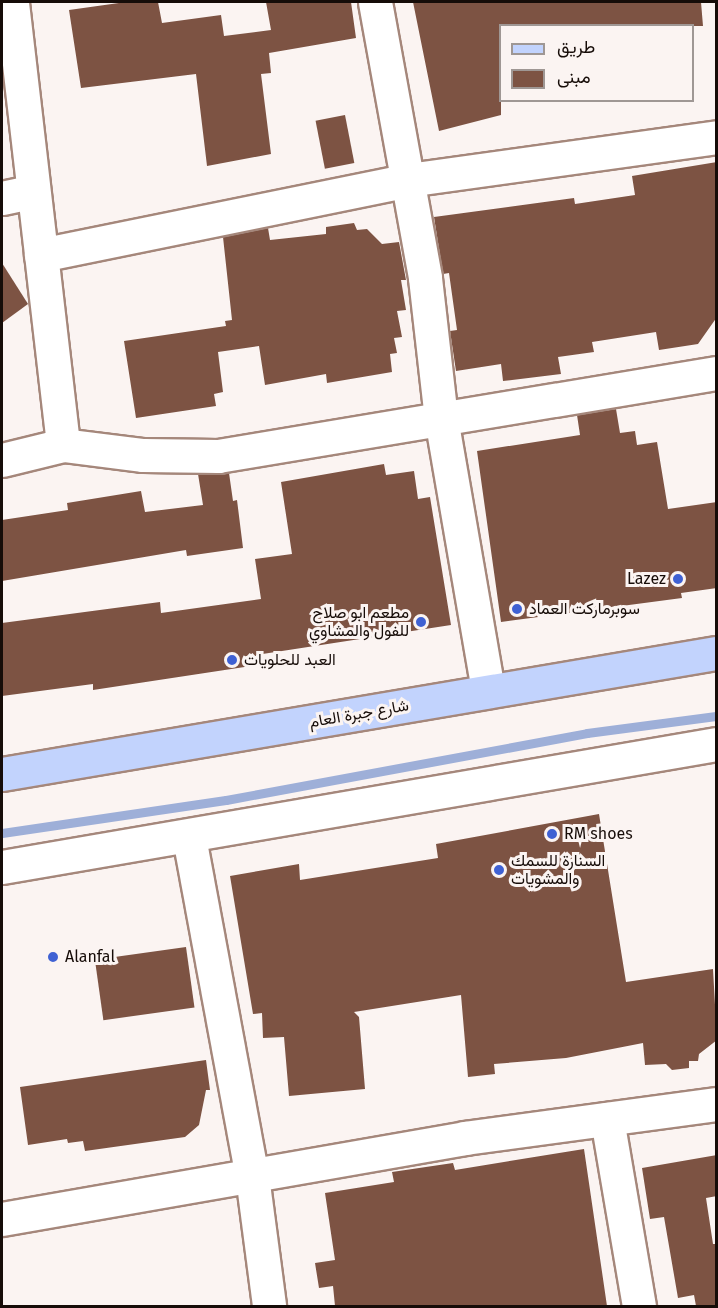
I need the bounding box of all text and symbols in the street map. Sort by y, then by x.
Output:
legend [499,24,694,102]
text: طريق [557,36,595,58]
text: مبنى [557,66,591,88]
place label: Lazez [627,569,666,589]
marker: Lazez [671,572,685,586]
place label: سوبرماركت العماد [529,599,640,619]
marker: سوبرماركت العماد [510,602,524,616]
place label: مطعم ابو صلاح للفول والمشاوي [309,603,409,641]
marker: مطعم ابو صلاح للفول والمشاوي [414,615,428,629]
place label: العبد للحلويات [244,650,336,670]
marker: العبد للحلويات [225,653,239,667]
street label: شارع جبرة العام [308,696,410,732]
place label: RM shoes [564,824,633,844]
marker: RM shoes [545,827,559,841]
place label: السنارة للسمك والمشويات [511,851,605,889]
marker: السنارة للسمك والمشويات [492,863,506,877]
place label: Alanfal [65,947,115,967]
marker: Alanfal [46,950,60,964]

